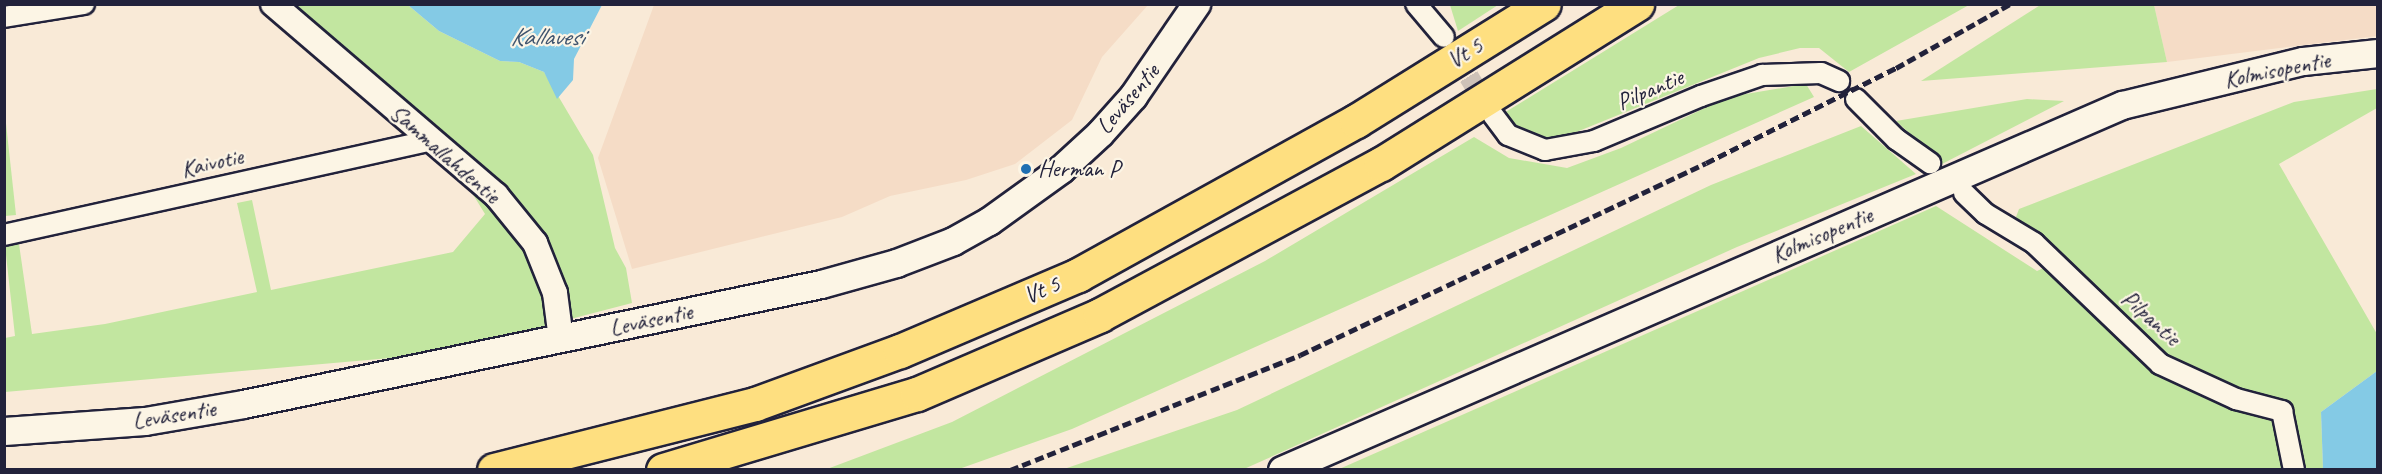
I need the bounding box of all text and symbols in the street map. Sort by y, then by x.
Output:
water label: Kallavesi [510,21,584,53]
street label: Vt 5 [1442,31,1488,75]
street label: Kolmisopentie [2222,46,2332,94]
street label: Leväsentie [1090,58,1166,140]
street label: Pilpantie [1612,63,1688,117]
street label: Sammallahdentie [384,98,506,210]
street label: Kaivotie [178,142,246,184]
place label: Herman P [1038,155,1120,183]
marker: Herman P [1019,162,1033,176]
street label: Kolmisopentie [1767,201,1877,269]
street label: Vt 5 [1020,270,1064,310]
street label: Pilpantie [2115,284,2187,352]
street label: Leväsentie [607,297,695,343]
street label: Leväsentie [131,394,217,436]

